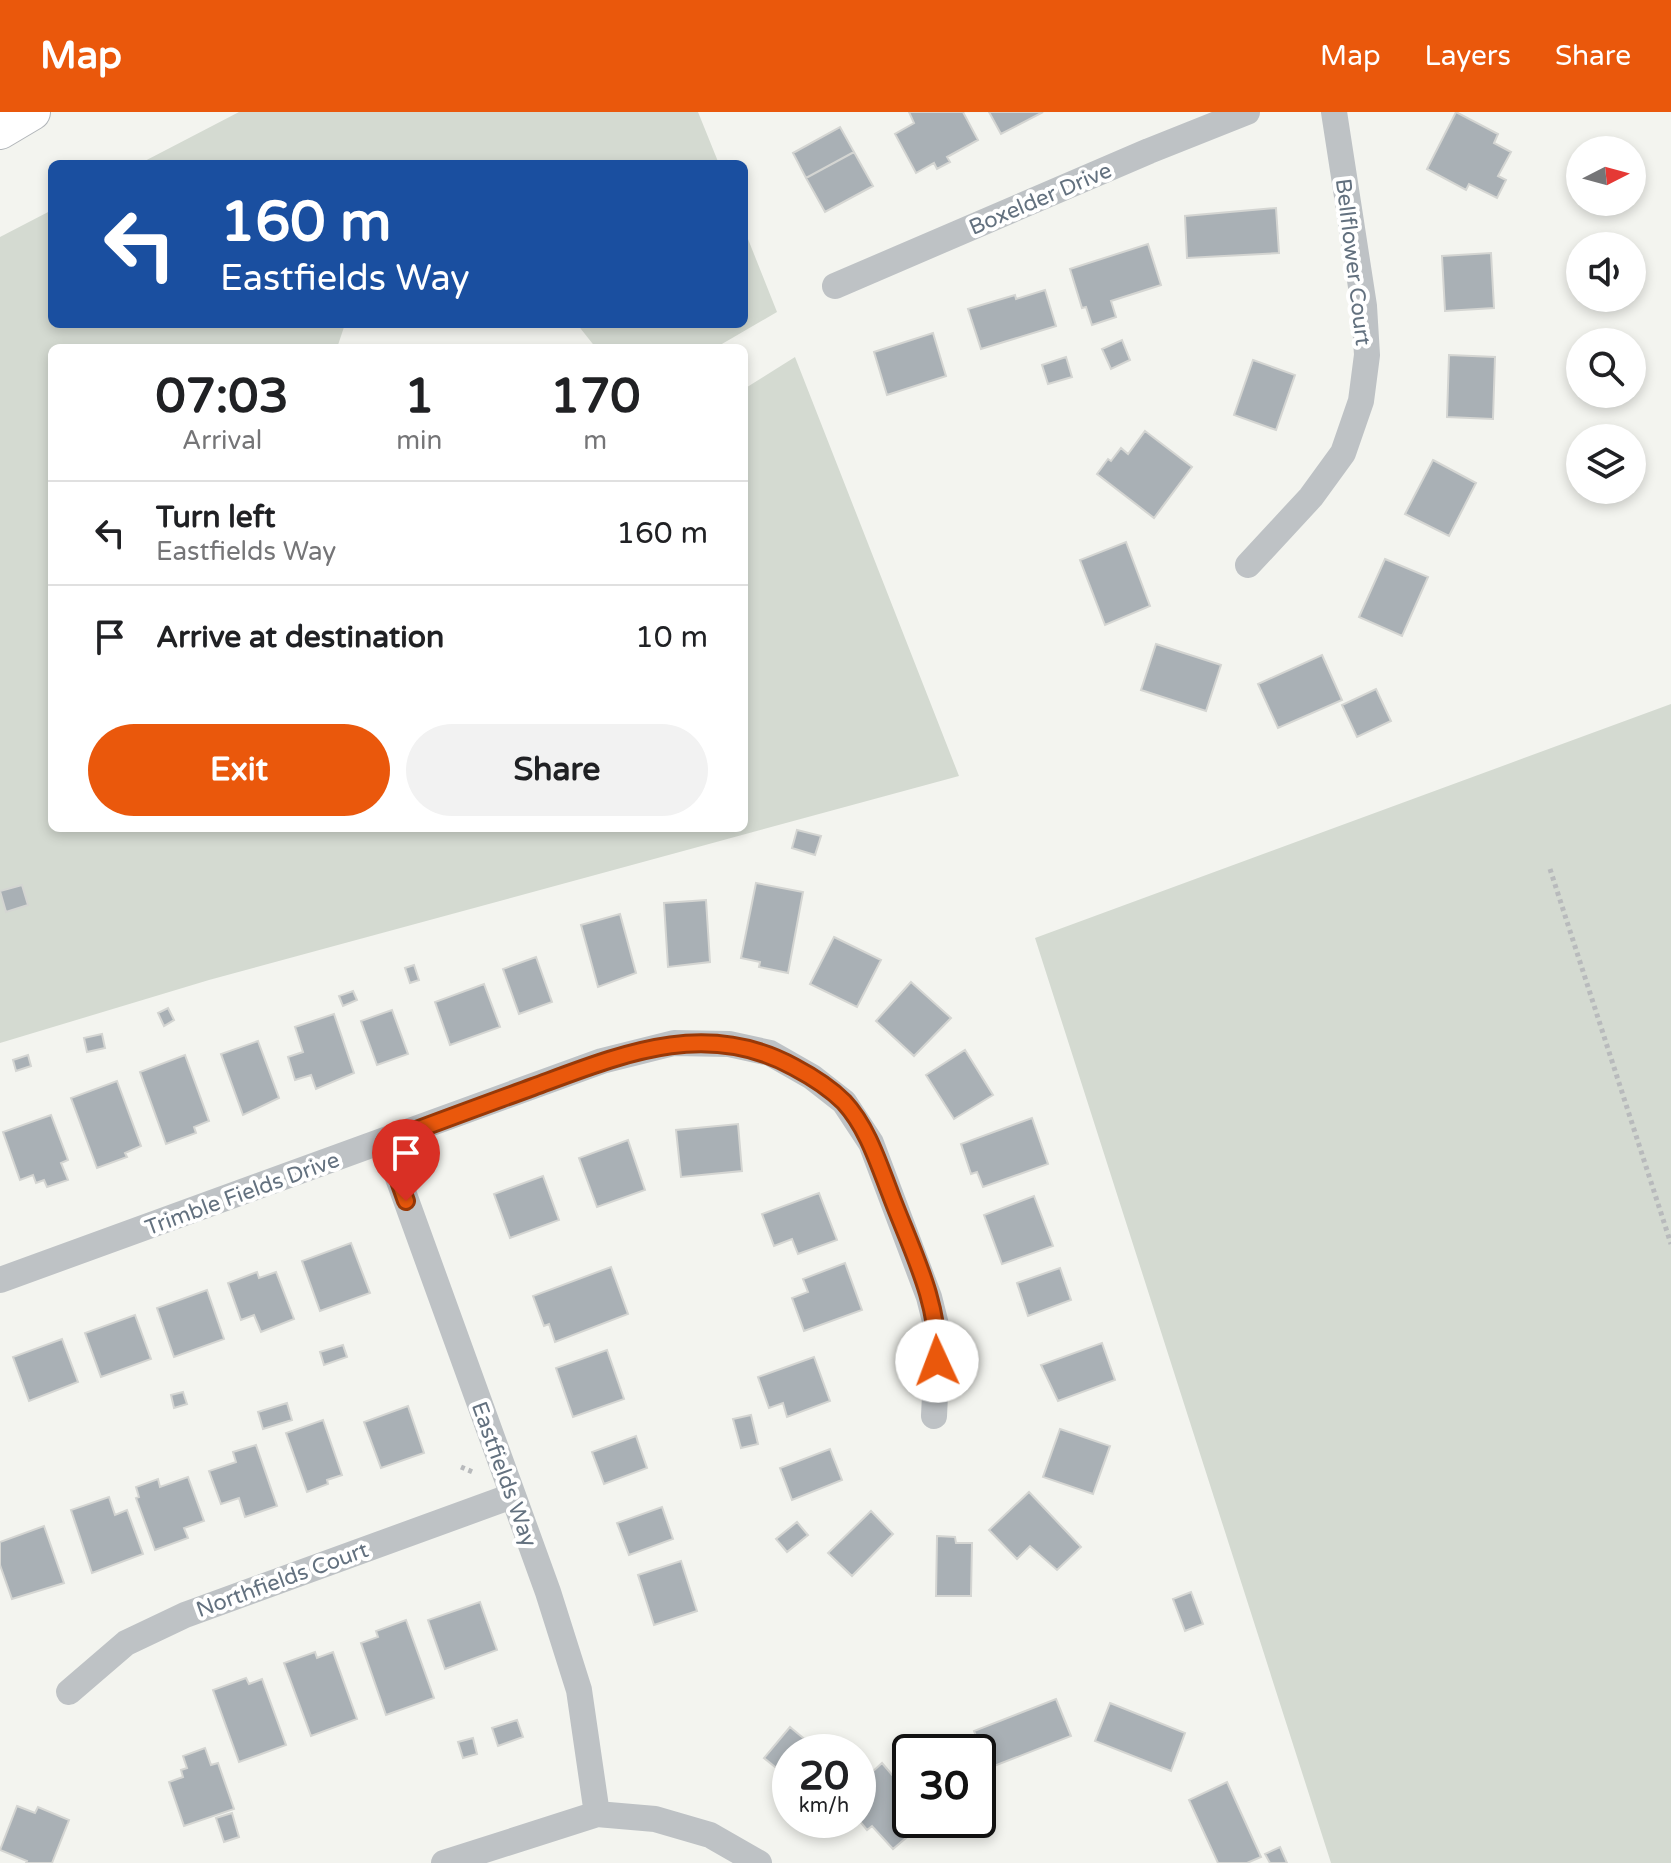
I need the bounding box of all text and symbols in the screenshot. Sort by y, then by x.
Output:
text: Map [40,33,122,79]
text: Map [1320,39,1381,73]
text: Layers [1425,39,1511,73]
text: Share [1555,39,1631,73]
north arrow [1566,136,1646,216]
map controls [1566,136,1646,504]
street label: Boxelder Drive [965,157,1116,241]
street label: Bellflower Court [1330,177,1376,347]
text: 160 m [220,189,391,256]
icon: left [88,192,192,296]
button: sound [1566,232,1646,312]
text: Eastfields Way [220,257,470,300]
button: search [1566,328,1646,408]
text: 07:03 [156,368,289,426]
text: 1 [404,368,434,426]
text: 170 [550,368,640,426]
button: layers [1566,424,1646,504]
text: Arrival [182,425,262,456]
text: min [396,425,442,456]
text: m [583,425,607,456]
text: Turn left [156,499,275,536]
icon: left [88,511,132,555]
text: 160 m [616,515,708,552]
text: Eastfields Way [156,536,336,567]
icon: arrive [88,615,132,659]
text: Arrive at destination [156,619,444,656]
text: 10 m [635,619,708,656]
button: Exit [88,724,390,816]
button: Share [406,724,708,816]
pin [372,1119,440,1201]
icon: arrive [384,1131,428,1175]
street label: Trimble Fields Drive [142,1147,343,1241]
position arrow [895,1319,979,1403]
street label: Eastfields Way [466,1398,542,1551]
street label: Northfields Court [193,1537,372,1623]
speed limit sign: 30 [892,1734,996,1838]
text: 20 [799,1752,849,1800]
text: km/h [799,1794,849,1818]

